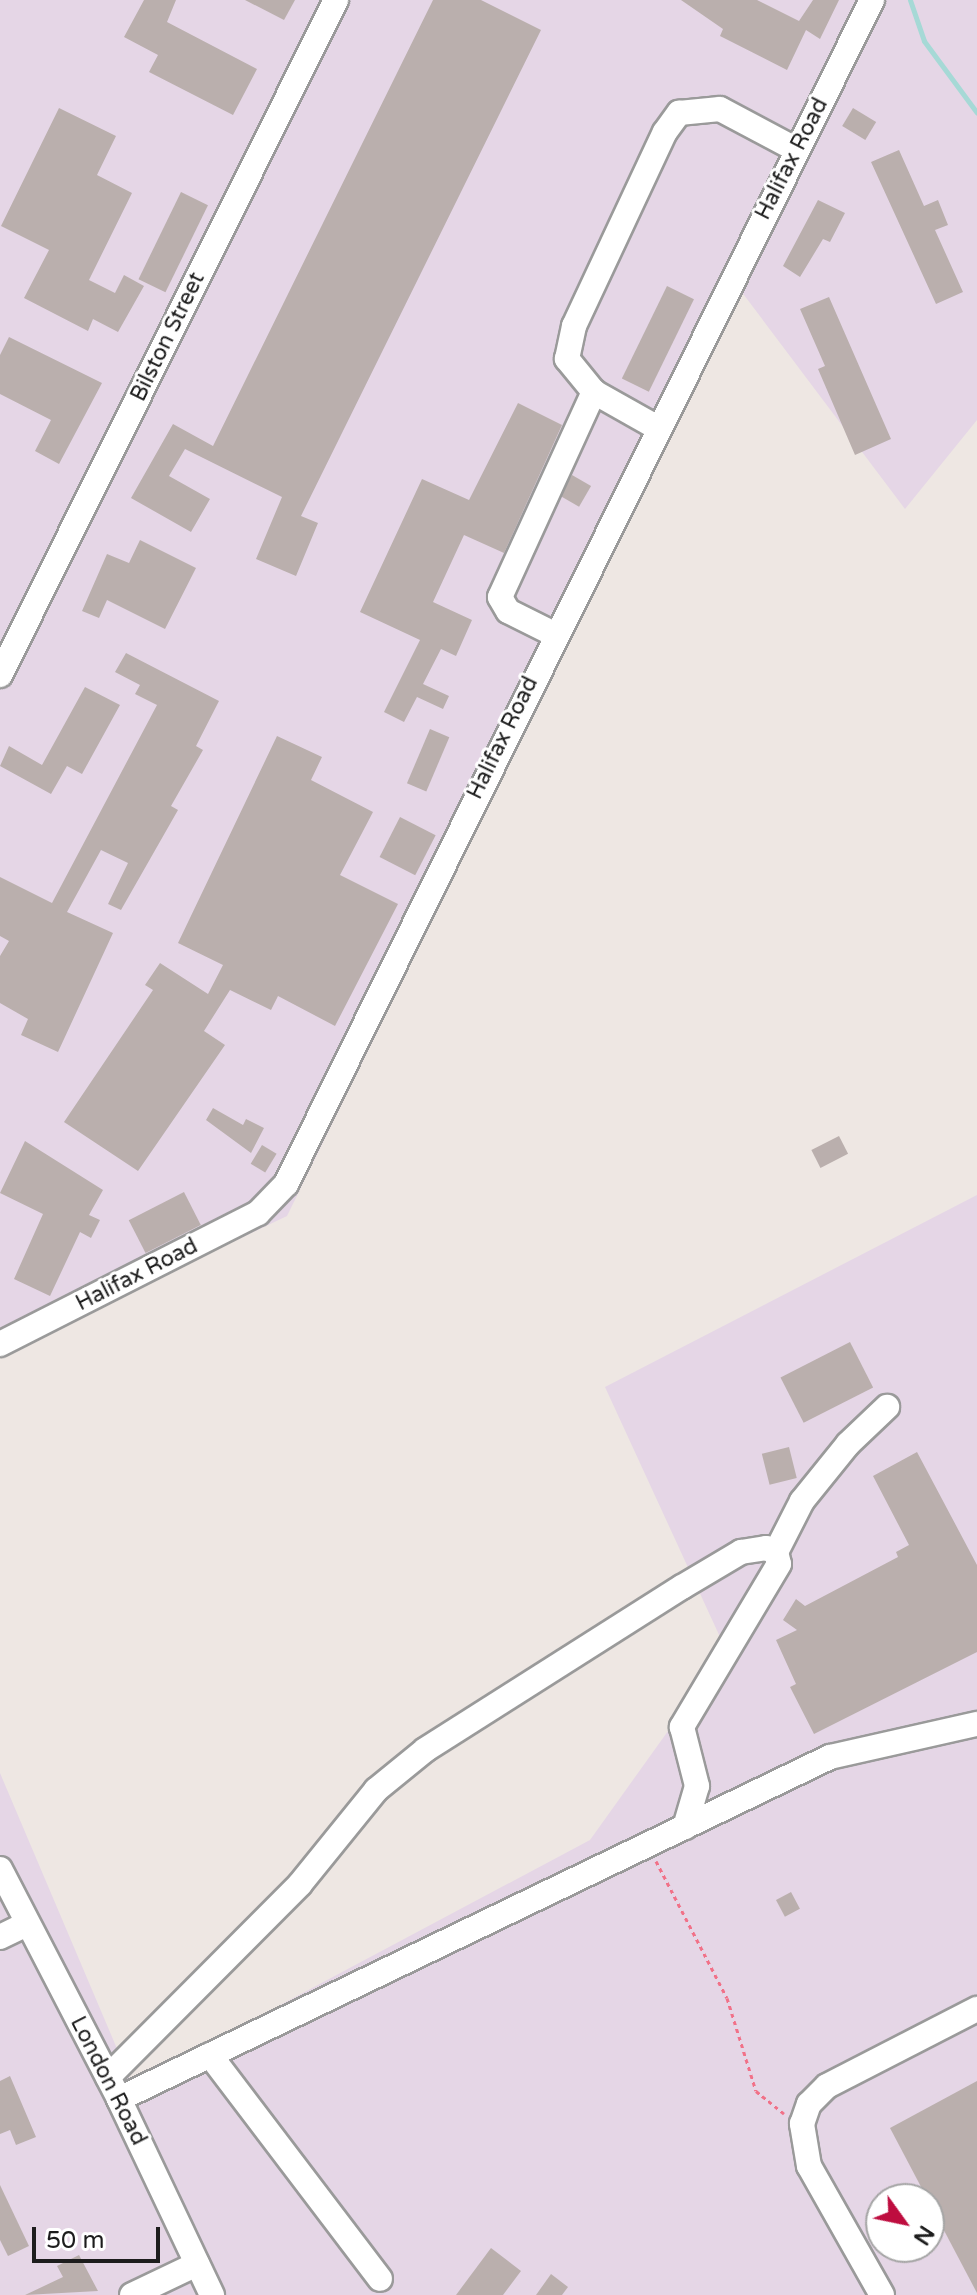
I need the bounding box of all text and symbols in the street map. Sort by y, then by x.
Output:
street label: Halifax Road [750,94,834,224]
street label: Bilston Street [125,268,211,406]
street label: Halifax Road [462,672,544,804]
street label: Halifax Road [72,1233,202,1317]
street label: London Road [64,2012,152,2150]
north arrow [865,2183,945,2263]
scale bar [36,2211,164,2261]
text: N [908,2220,939,2249]
text: 50 m [46,2226,104,2255]

